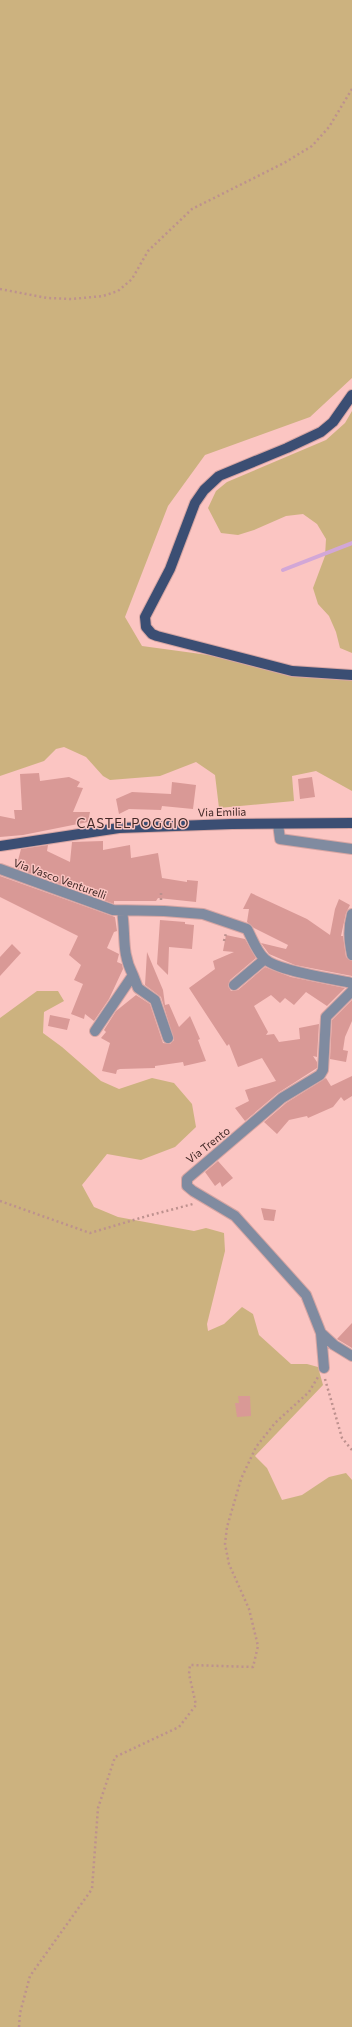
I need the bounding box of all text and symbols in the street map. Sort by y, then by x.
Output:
street label: Via Emilia [198,805,246,818]
district label: CASTELPOGGIO [77,815,189,831]
street label: Via Vasco Venturelli [12,856,109,901]
street label: Via Trento [183,1123,232,1166]

